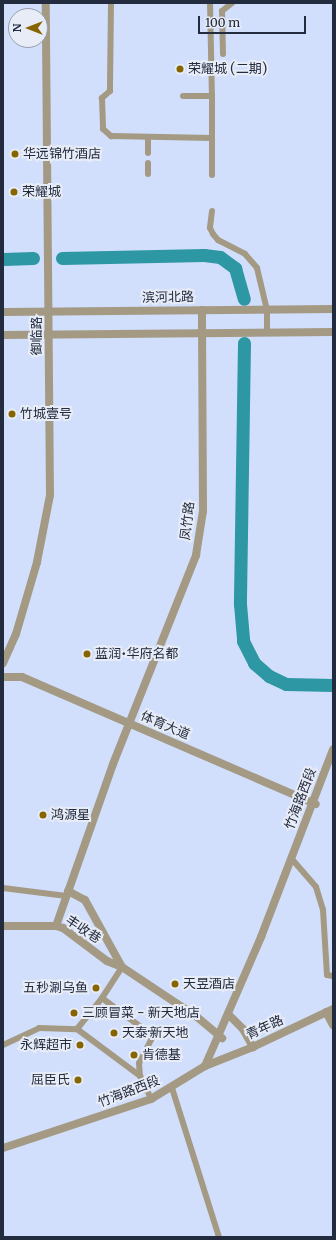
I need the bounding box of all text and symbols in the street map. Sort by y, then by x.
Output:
north arrow [8,8,48,48]
scale bar [200,8,308,34]
text: 100 m [205,15,240,30]
text: N [10,24,24,32]
place label: 荣耀城 (二期) [188,61,267,77]
marker: 荣耀城 (二期) [175,64,185,74]
place label: 华远锦竹酒店 [23,146,101,162]
marker: 华远锦竹酒店 [10,149,20,159]
place label: 荣耀城 [22,184,61,200]
marker: 荣耀城 [9,187,19,197]
street label: 滨河北路 [142,290,194,306]
street label: 御临路 [29,317,45,355]
place label: 竹城壹号 [20,406,72,422]
marker: 竹城壹号 [7,409,17,419]
street label: 凤竹路 [178,501,198,541]
place label: 蓝润•华府名都 [95,646,179,662]
marker: 蓝润•华府名都 [82,649,92,659]
street label: 体育大道 [138,709,192,743]
street label: 竹海路西段 [282,766,320,832]
place label: 鸿源星 [51,807,90,823]
marker: 鸿源星 [38,810,48,820]
street label: 丰收巷 [62,913,104,947]
place label: 天昱酒店 [183,976,235,992]
marker: 天昱酒店 [170,979,180,989]
place label: 五秒涮乌鱼 [23,980,88,996]
marker: 五秒涮乌鱼 [91,983,101,993]
place label: 三顾冒菜 - 新天地店 [82,1005,200,1021]
marker: 三顾冒菜 - 新天地店 [69,1008,79,1018]
street label: 青年路 [244,1013,286,1043]
place label: 天泰·新天地 [122,1025,188,1041]
marker: 天泰·新天地 [109,1028,119,1038]
place label: 永辉超市 [20,1037,72,1053]
marker: 永辉超市 [75,1040,85,1050]
place label: 肯德基 [142,1047,181,1063]
marker: 肯德基 [129,1050,139,1060]
place label: 屈臣氏 [31,1072,70,1088]
street label: 竹海路西段 [96,1073,162,1111]
marker: 屈臣氏 [73,1075,83,1085]

